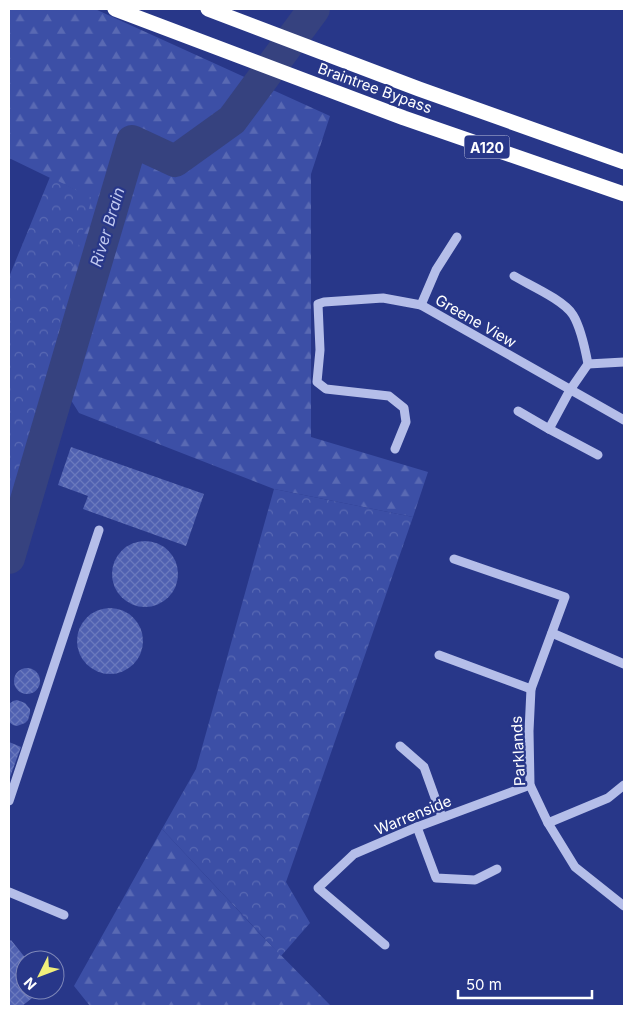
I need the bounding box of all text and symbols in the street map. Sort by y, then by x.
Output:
street label: Braintree Bypass [315,59,435,118]
road number: A120 [464,136,510,158]
water label: River Brain [85,185,129,269]
street label: Greene View [432,290,520,352]
street label: Parklands [507,715,529,787]
street label: Warrenside [372,791,454,839]
north arrow [15,950,65,1000]
scale bar [458,968,592,1000]
text: N [20,974,40,994]
text: 50 m [466,975,502,994]

